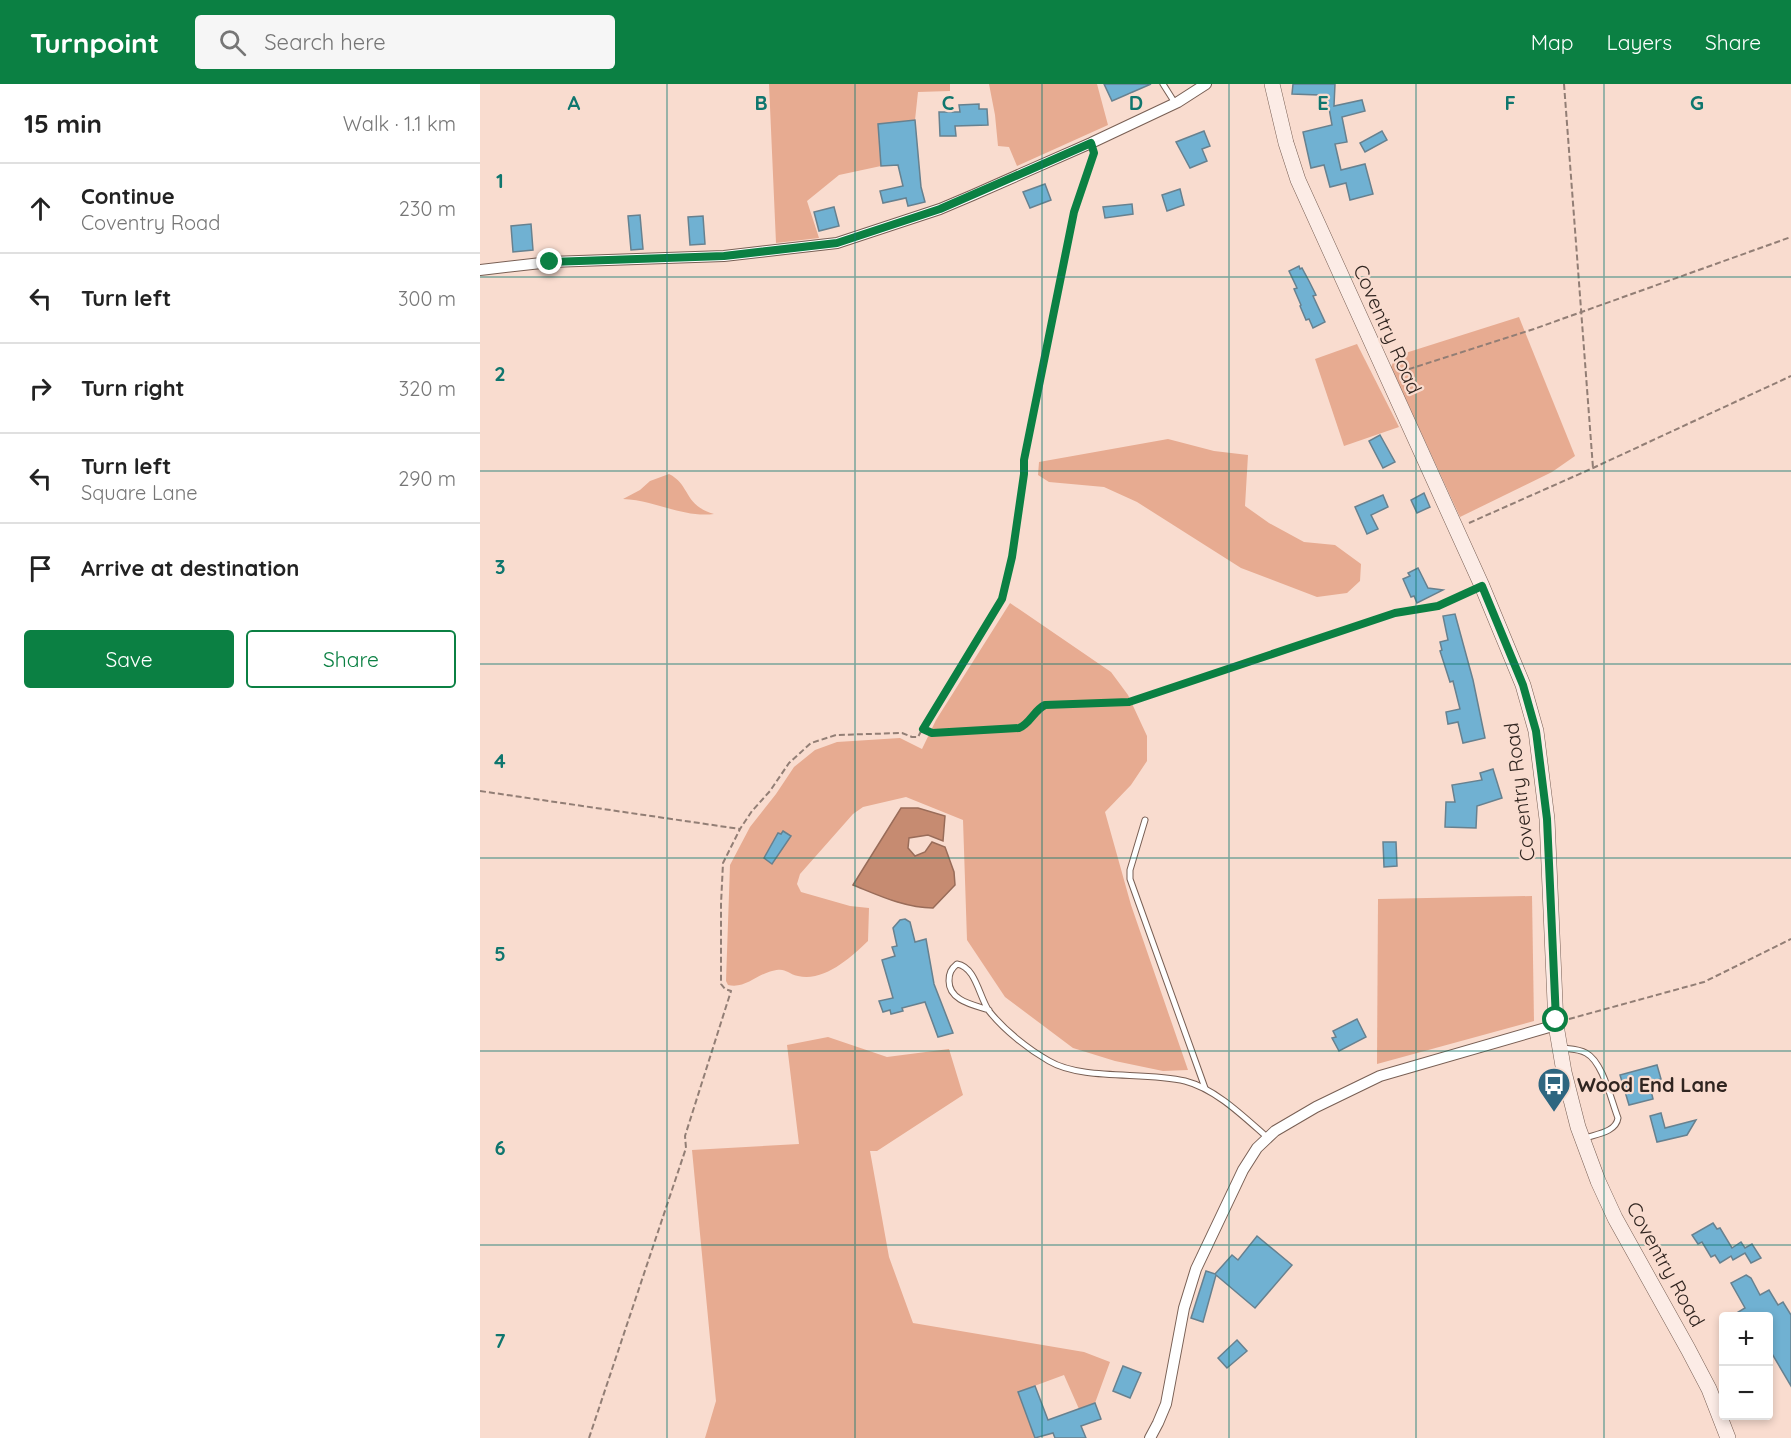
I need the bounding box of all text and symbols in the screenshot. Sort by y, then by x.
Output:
search box [195,15,615,69]
text: Turnpoint [30,25,159,60]
icon: search [216,26,249,59]
text: Search here [264,28,386,56]
text: Map [1531,29,1574,55]
text: Layers [1607,29,1672,55]
text: Share [1705,29,1761,55]
text: A [568,90,581,115]
text: B [754,90,768,115]
text: C [942,90,955,115]
text: D [1129,90,1143,115]
text: E [1317,90,1329,115]
text: F [1504,90,1516,115]
text: G [1690,90,1704,115]
text: 15 min [24,107,102,140]
text: Walk · 1.1 km [343,111,456,136]
text: 1 [496,168,504,193]
text: Continue [81,182,175,210]
icon: ahead [24,192,57,225]
text: 230 m [399,196,456,221]
text: Coventry Road [81,210,220,235]
route end [536,248,562,274]
street label: Coventry Road [1348,260,1428,398]
icon: left [24,282,57,315]
text: Turn left [81,284,171,312]
text: 300 m [398,286,456,311]
text: 2 [494,361,506,386]
icon: right [24,372,57,405]
text: Turn right [81,374,185,402]
text: 320 m [399,376,456,401]
text: Turn left [81,452,171,480]
icon: left [24,462,57,495]
text: 290 m [398,466,456,491]
text: Square Lane [81,480,198,505]
icon: arrive [24,552,57,585]
text: Arrive at destination [81,554,299,582]
text: 3 [495,554,505,579]
button: Save [24,630,234,688]
button: Share [246,630,456,688]
street label: Coventry Road [1498,721,1540,863]
text: 4 [494,748,506,773]
text: 5 [494,941,506,966]
route start [1542,1006,1568,1032]
bus stop icon: Wood End Lane [1536,1066,1572,1113]
place label: Wood End Lane [1577,1072,1728,1097]
text: 6 [494,1135,506,1160]
street label: Coventry Road [1621,1197,1711,1331]
map controls [1719,1312,1773,1420]
button: + [1719,1312,1773,1366]
text: 7 [495,1328,506,1353]
button: − [1719,1366,1773,1420]

